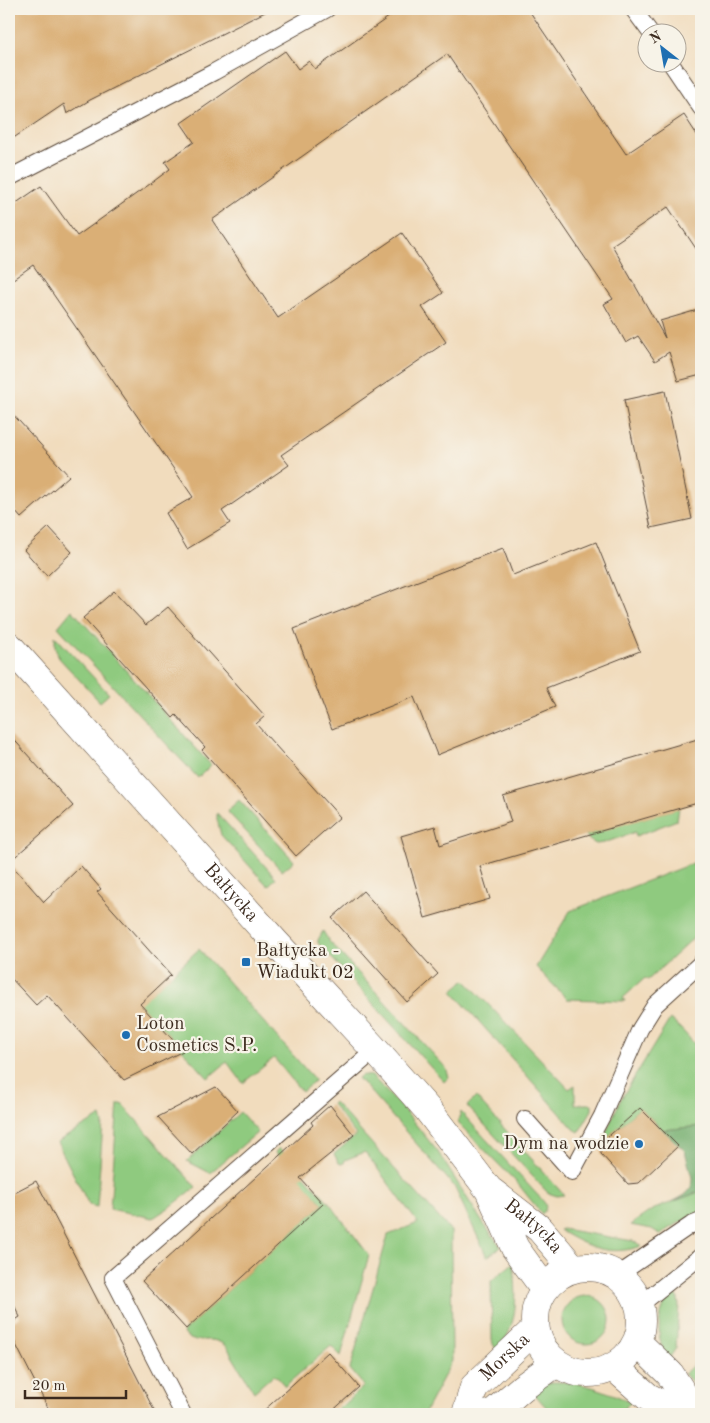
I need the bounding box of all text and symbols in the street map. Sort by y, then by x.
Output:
north arrow [638,22,688,72]
text: N [648,29,664,46]
street label: Bałtycka [200,860,262,926]
place label: Bałtycka - Wiadukt 02 [256,942,354,983]
marker: Bałtycka - Wiadukt 02 [240,956,252,968]
place label: Loton Cosmetics S.P. [136,1015,257,1056]
marker: Loton Cosmetics S.P. [120,1029,132,1041]
place label: Dym na wodzie [503,1135,629,1154]
marker: Dym na wodzie [633,1138,645,1150]
street label: Bałtycka [501,1196,566,1258]
street label: Morska [477,1329,534,1385]
scale bar [25,1368,126,1400]
text: 20 m [32,1379,66,1394]

